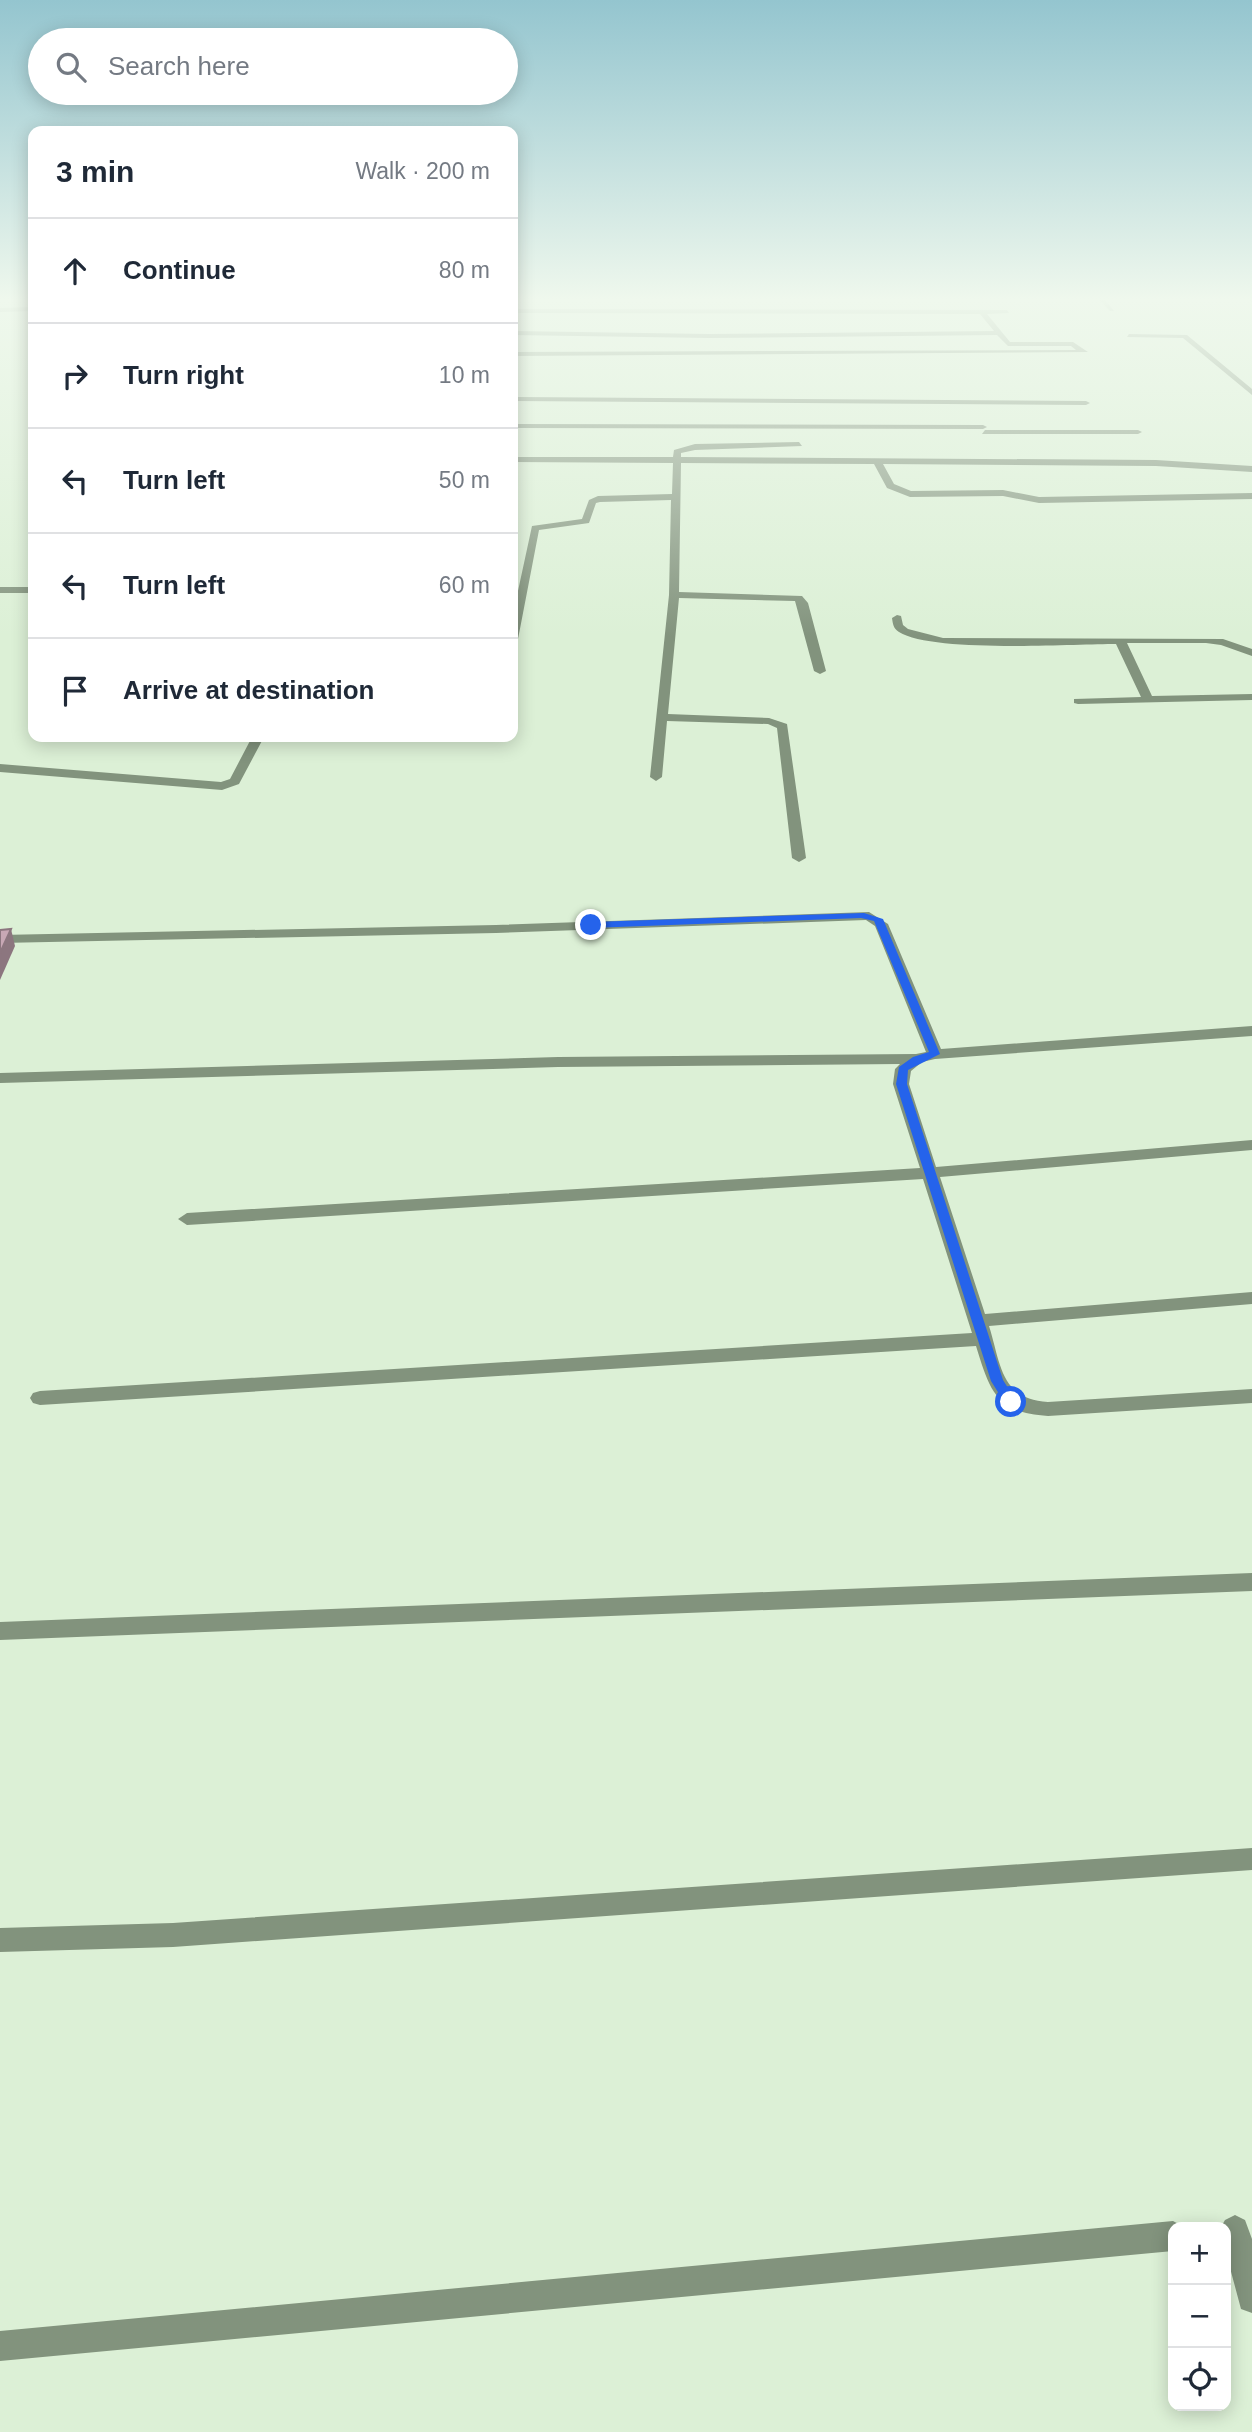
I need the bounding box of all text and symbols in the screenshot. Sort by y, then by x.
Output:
search box [28,28,518,105]
icon: search [52,48,90,86]
text: Search here [108,51,250,81]
text: 3 min [56,155,134,188]
text: Walk · 200 m [355,158,490,184]
icon: ahead [56,252,94,290]
text: Continue [123,255,236,285]
text: 80 m [439,257,490,283]
icon: right [56,357,94,395]
text: Turn right [123,360,244,390]
text: 10 m [439,362,490,388]
icon: left [56,462,94,500]
text: Turn left [123,465,225,495]
text: 50 m [439,467,490,493]
icon: left [56,567,94,605]
text: Turn left [123,570,225,600]
text: 60 m [439,572,490,598]
icon: arrive [56,672,94,710]
text: Arrive at destination [123,675,374,705]
route end [575,909,606,940]
route start [995,1386,1026,1417]
map controls [1168,2222,1231,2411]
button: + [1168,2222,1231,2285]
button: − [1168,2285,1231,2348]
button: locate [1168,2348,1231,2411]

